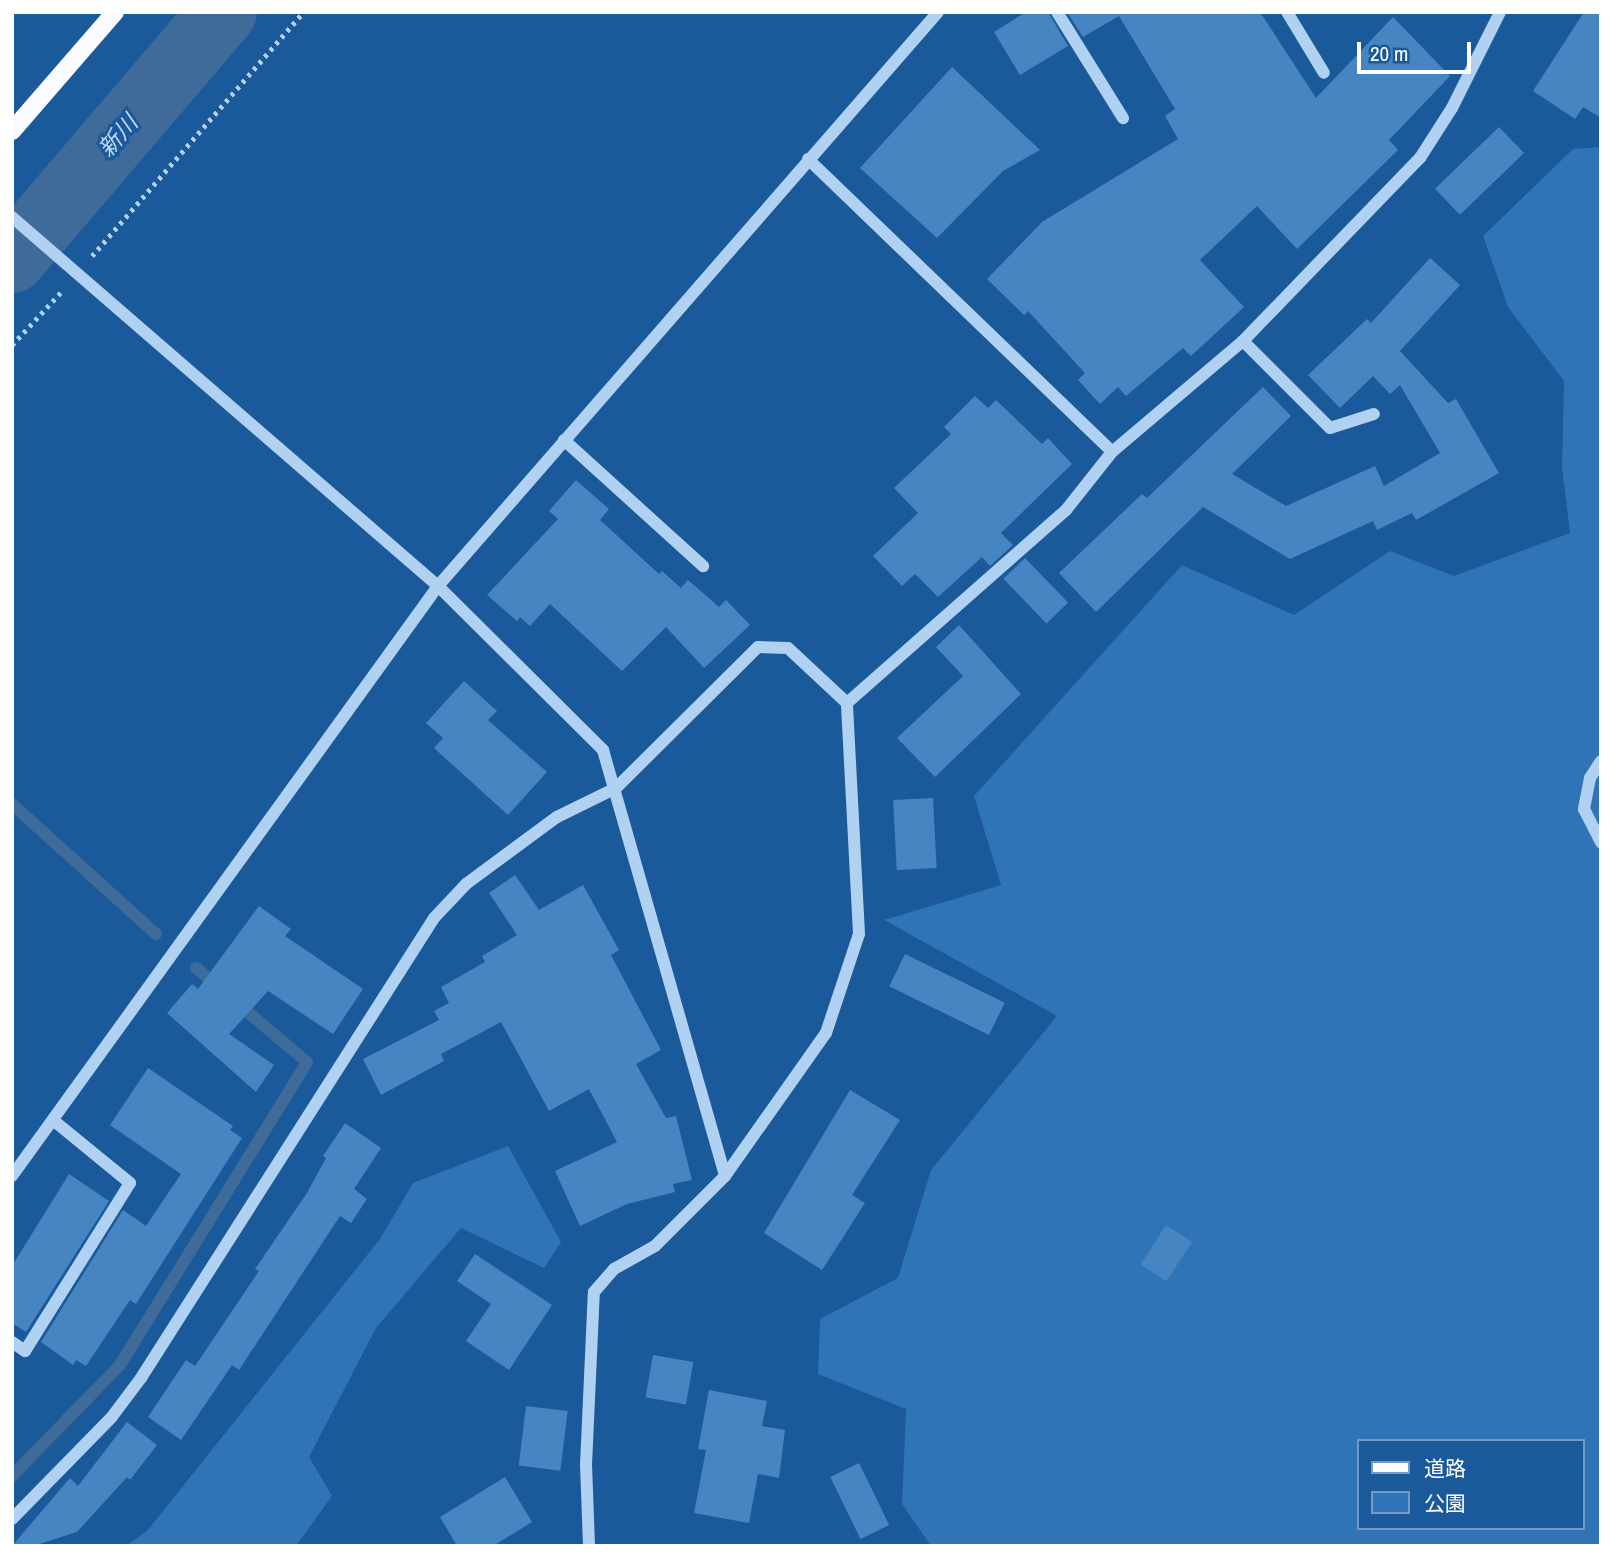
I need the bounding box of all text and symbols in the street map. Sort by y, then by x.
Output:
scale bar [1361,28,1475,72]
text: 20 m [1370,39,1408,68]
water label: 新川 [92,110,144,162]
legend [1358,1439,1585,1530]
text: 道路 [1424,1454,1466,1483]
text: 公園 [1424,1489,1466,1518]

